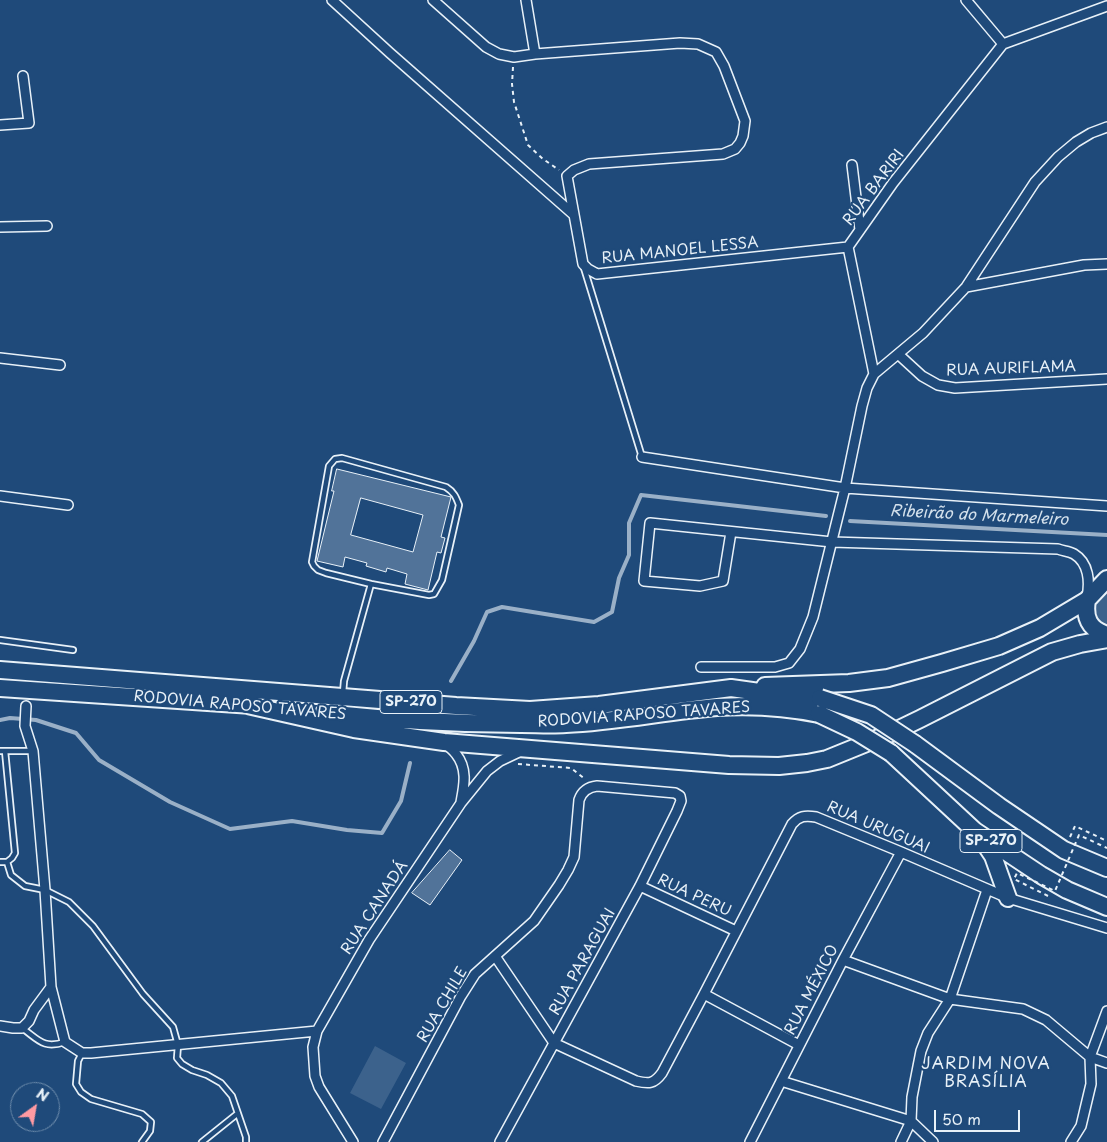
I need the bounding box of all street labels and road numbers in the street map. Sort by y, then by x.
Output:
street label: RUA BARIRI [840,147,908,229]
street label: RUA MANOEL LESSA [601,234,759,268]
street label: RUA AURIFLAMA [946,358,1076,380]
street label: RODOVIA RAPOSO TAVARES [133,688,347,724]
road number: SP-270 [380,690,442,714]
street label: RODOVIA RAPOSO TAVARES [537,699,751,731]
street label: RUA URUGUAI [824,798,932,858]
road number: SP-270 [960,829,1022,852]
street label: RUA CANADÁ [338,858,412,958]
street label: RUA PERU [654,871,734,921]
street label: RUA PARAGUAI [546,905,620,1019]
street label: RUA MÉXICO [782,942,842,1038]
street label: RUA CHILE [414,964,472,1046]

